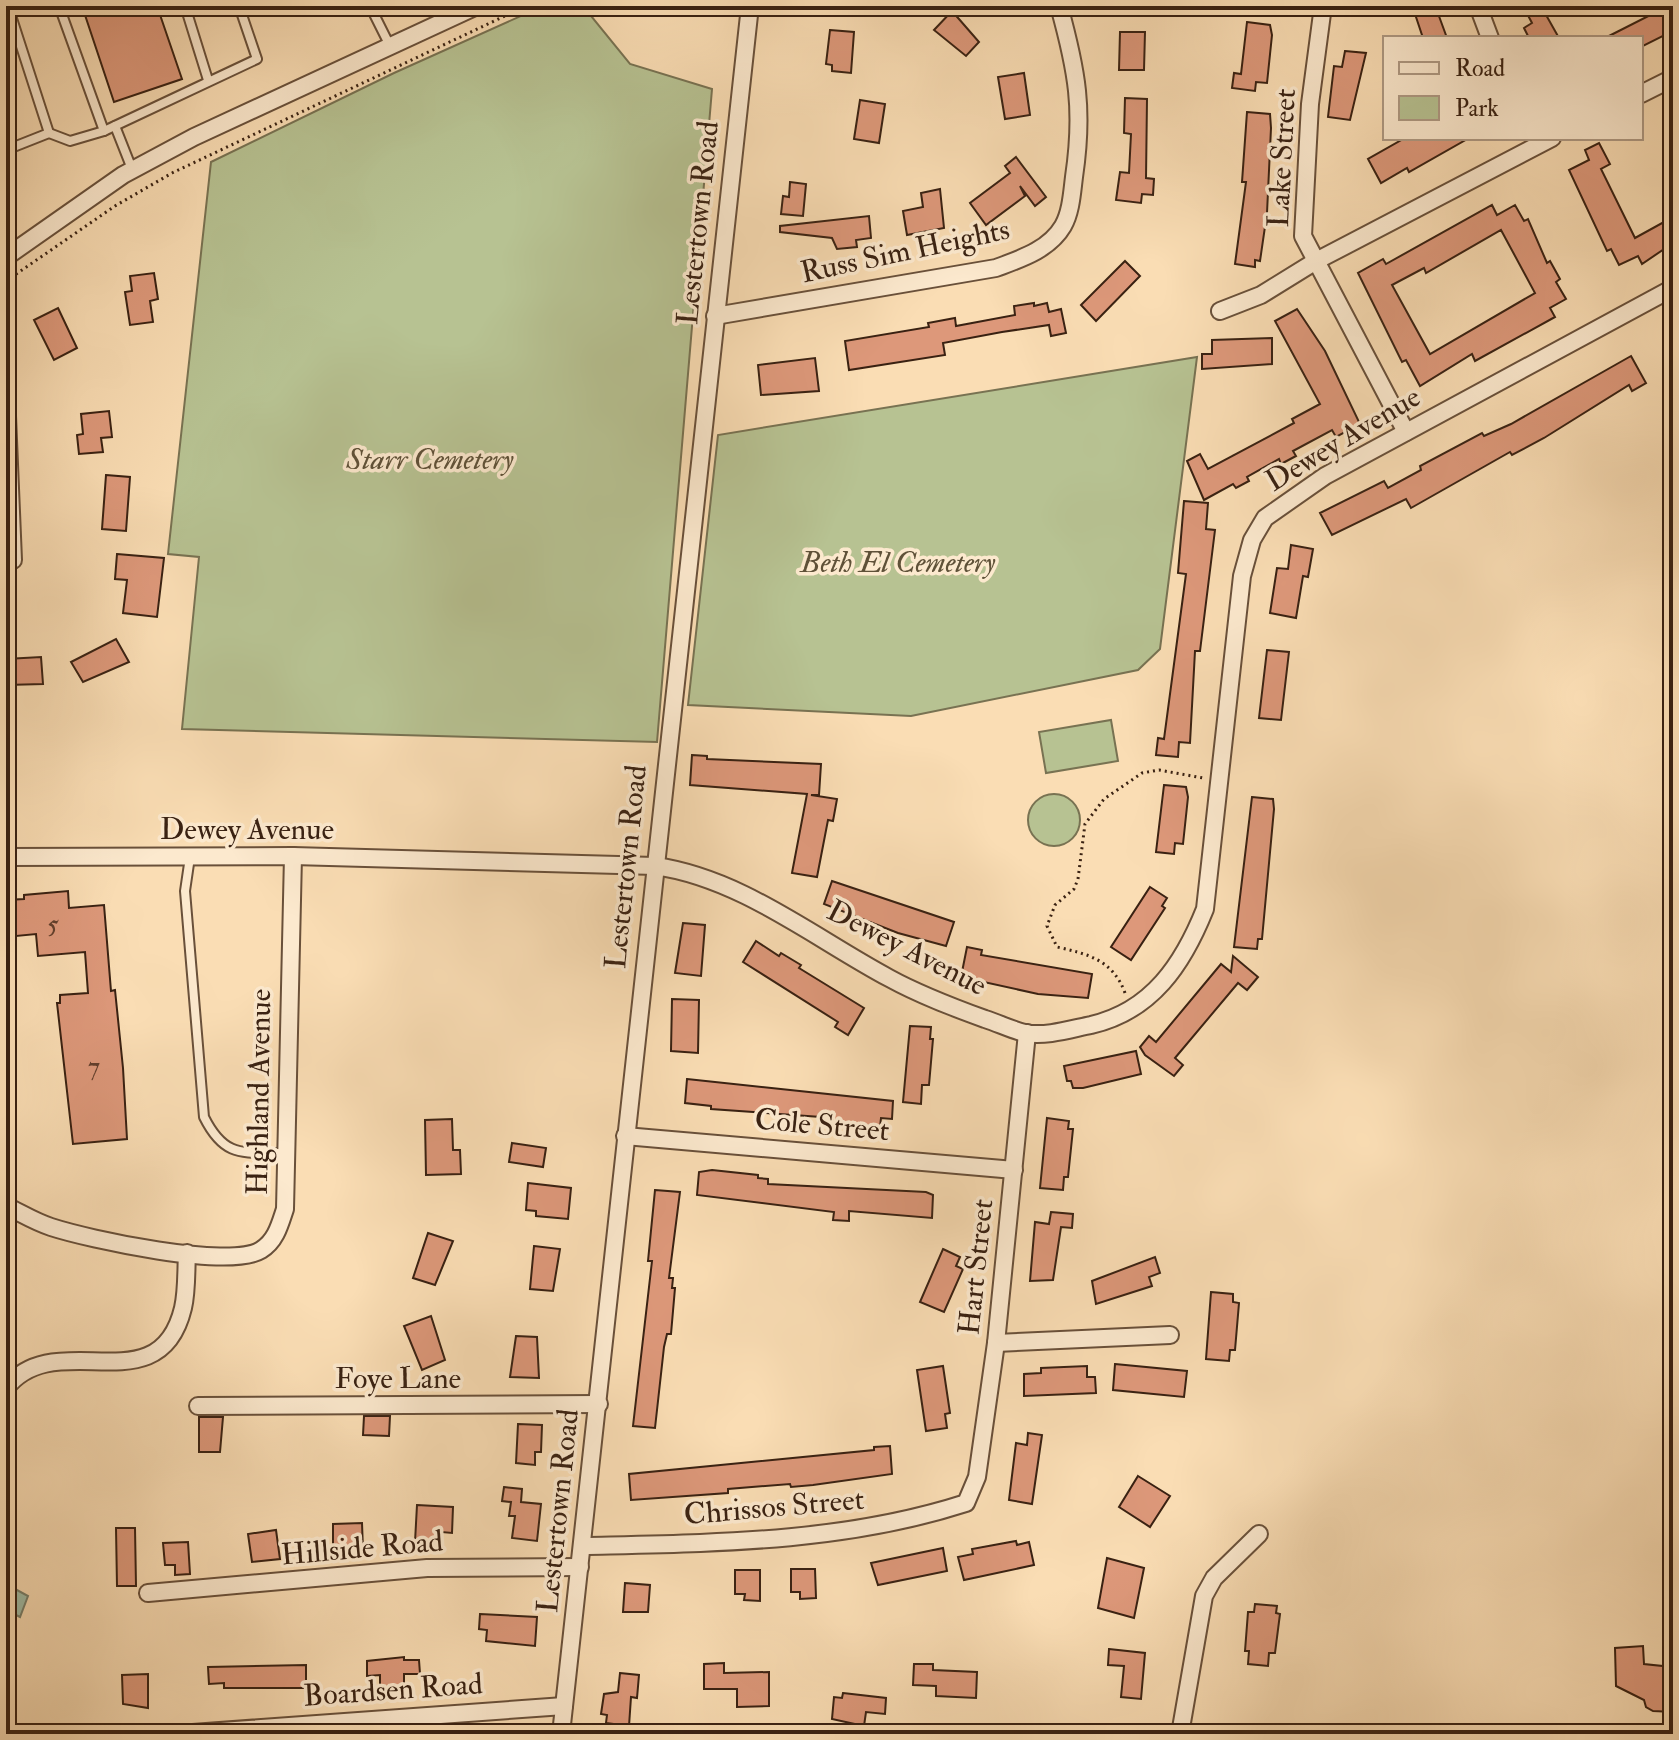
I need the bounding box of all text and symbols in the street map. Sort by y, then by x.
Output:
legend [1383,36,1643,140]
text: Road [1455,53,1505,84]
street label: Lake Street [1260,87,1304,228]
text: Park [1455,93,1499,124]
street label: Lestertown Road [669,119,727,327]
street label: Russ Sim Heights [797,211,1013,291]
street label: Dewey Avenue [1259,378,1427,500]
park label: Starr Cemetery [345,441,514,478]
park label: Beth El Cemetery [799,544,996,581]
street label: Lestertown Road [597,763,655,971]
street label: Dewey Avenue [160,811,334,848]
street label: Dewey Avenue [821,892,993,1004]
house number: 5 [47,909,59,941]
street label: Highland Avenue [239,988,279,1196]
house number: 7 [88,1051,100,1083]
street label: Cole Street [753,1101,891,1149]
street label: Hart Street [950,1197,1002,1337]
street label: Foye Lane [335,1360,461,1397]
street label: Lestertown Road [529,1407,587,1615]
street label: Chrissos Street [682,1481,866,1533]
street label: Hillside Road [279,1522,445,1574]
street label: Boardsen Road [302,1665,484,1715]

